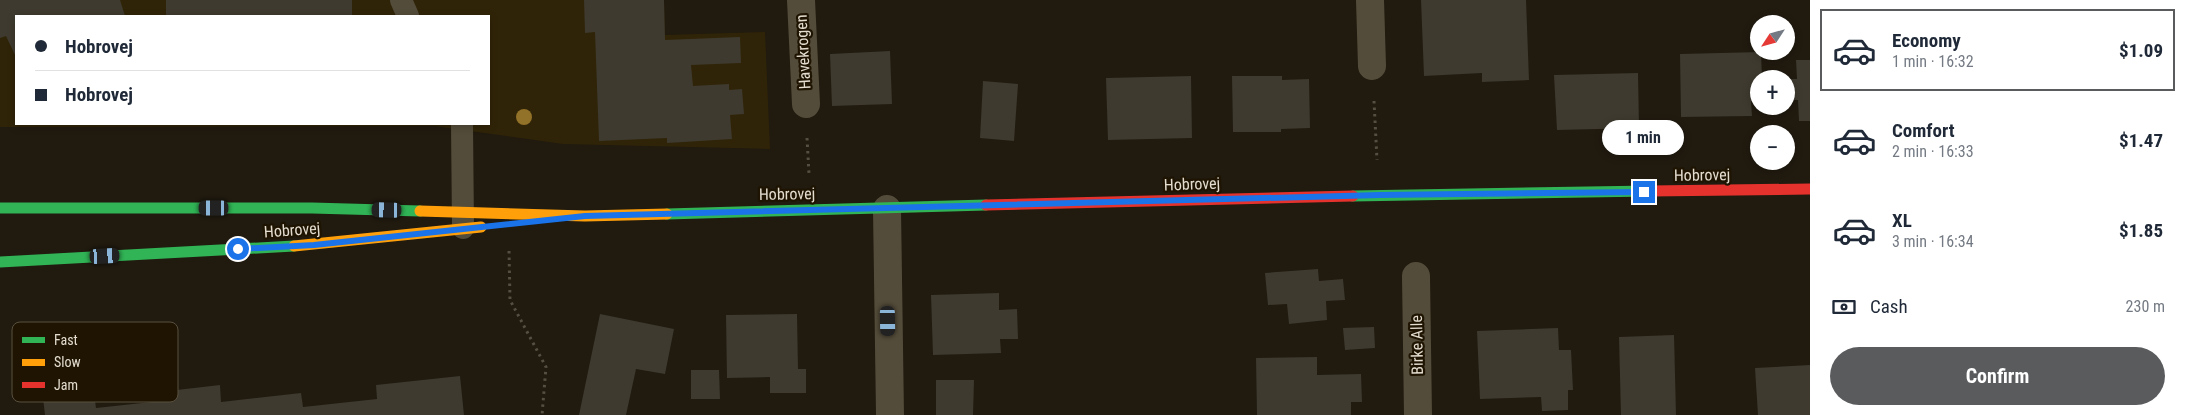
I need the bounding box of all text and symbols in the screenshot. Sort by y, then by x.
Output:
street label: Havekrogen [792,14,814,90]
north arrow [1750,15,1795,60]
map controls [1750,15,1795,170]
icon: car [1832,28,1877,73]
text: Economy [1892,29,1961,52]
text: Hobrovej [65,35,133,58]
text: $1.09 [2119,39,2163,62]
text: 1 min · 16:32 [1892,52,1974,71]
button: + [1750,70,1795,115]
text: Hobrovej [65,83,133,106]
icon: car [1832,118,1877,163]
text: Comfort [1892,119,1955,142]
callout: 1 min [1603,120,1685,154]
button: − [1750,125,1795,170]
text: 1 min [1625,128,1661,147]
text: $1.47 [2119,129,2163,152]
text: 2 min · 16:33 [1892,142,1974,161]
street label: Hobrovej [1674,165,1730,185]
street label: Hobrovej [1164,174,1220,194]
route end [1633,181,1655,203]
street label: Hobrovej [759,184,815,204]
car [199,201,229,216]
car [371,202,402,218]
icon: car [1832,208,1877,253]
text: XL [1892,209,1912,232]
street label: Hobrovej [263,219,321,241]
text: $1.85 [2119,219,2163,242]
text: 3 min · 16:34 [1892,232,1974,251]
route start [227,238,249,260]
car [89,248,120,264]
icon: cash [1830,293,1858,321]
text: Cash [1870,295,1908,318]
text: 230 m [2126,297,2165,316]
car [880,306,895,336]
street label: Birke Alle [1407,315,1427,375]
legend [12,322,178,402]
text: Fast [54,332,78,348]
button: Confirm [1830,347,2165,405]
text: Slow [54,354,81,370]
text: Jam [54,377,78,393]

